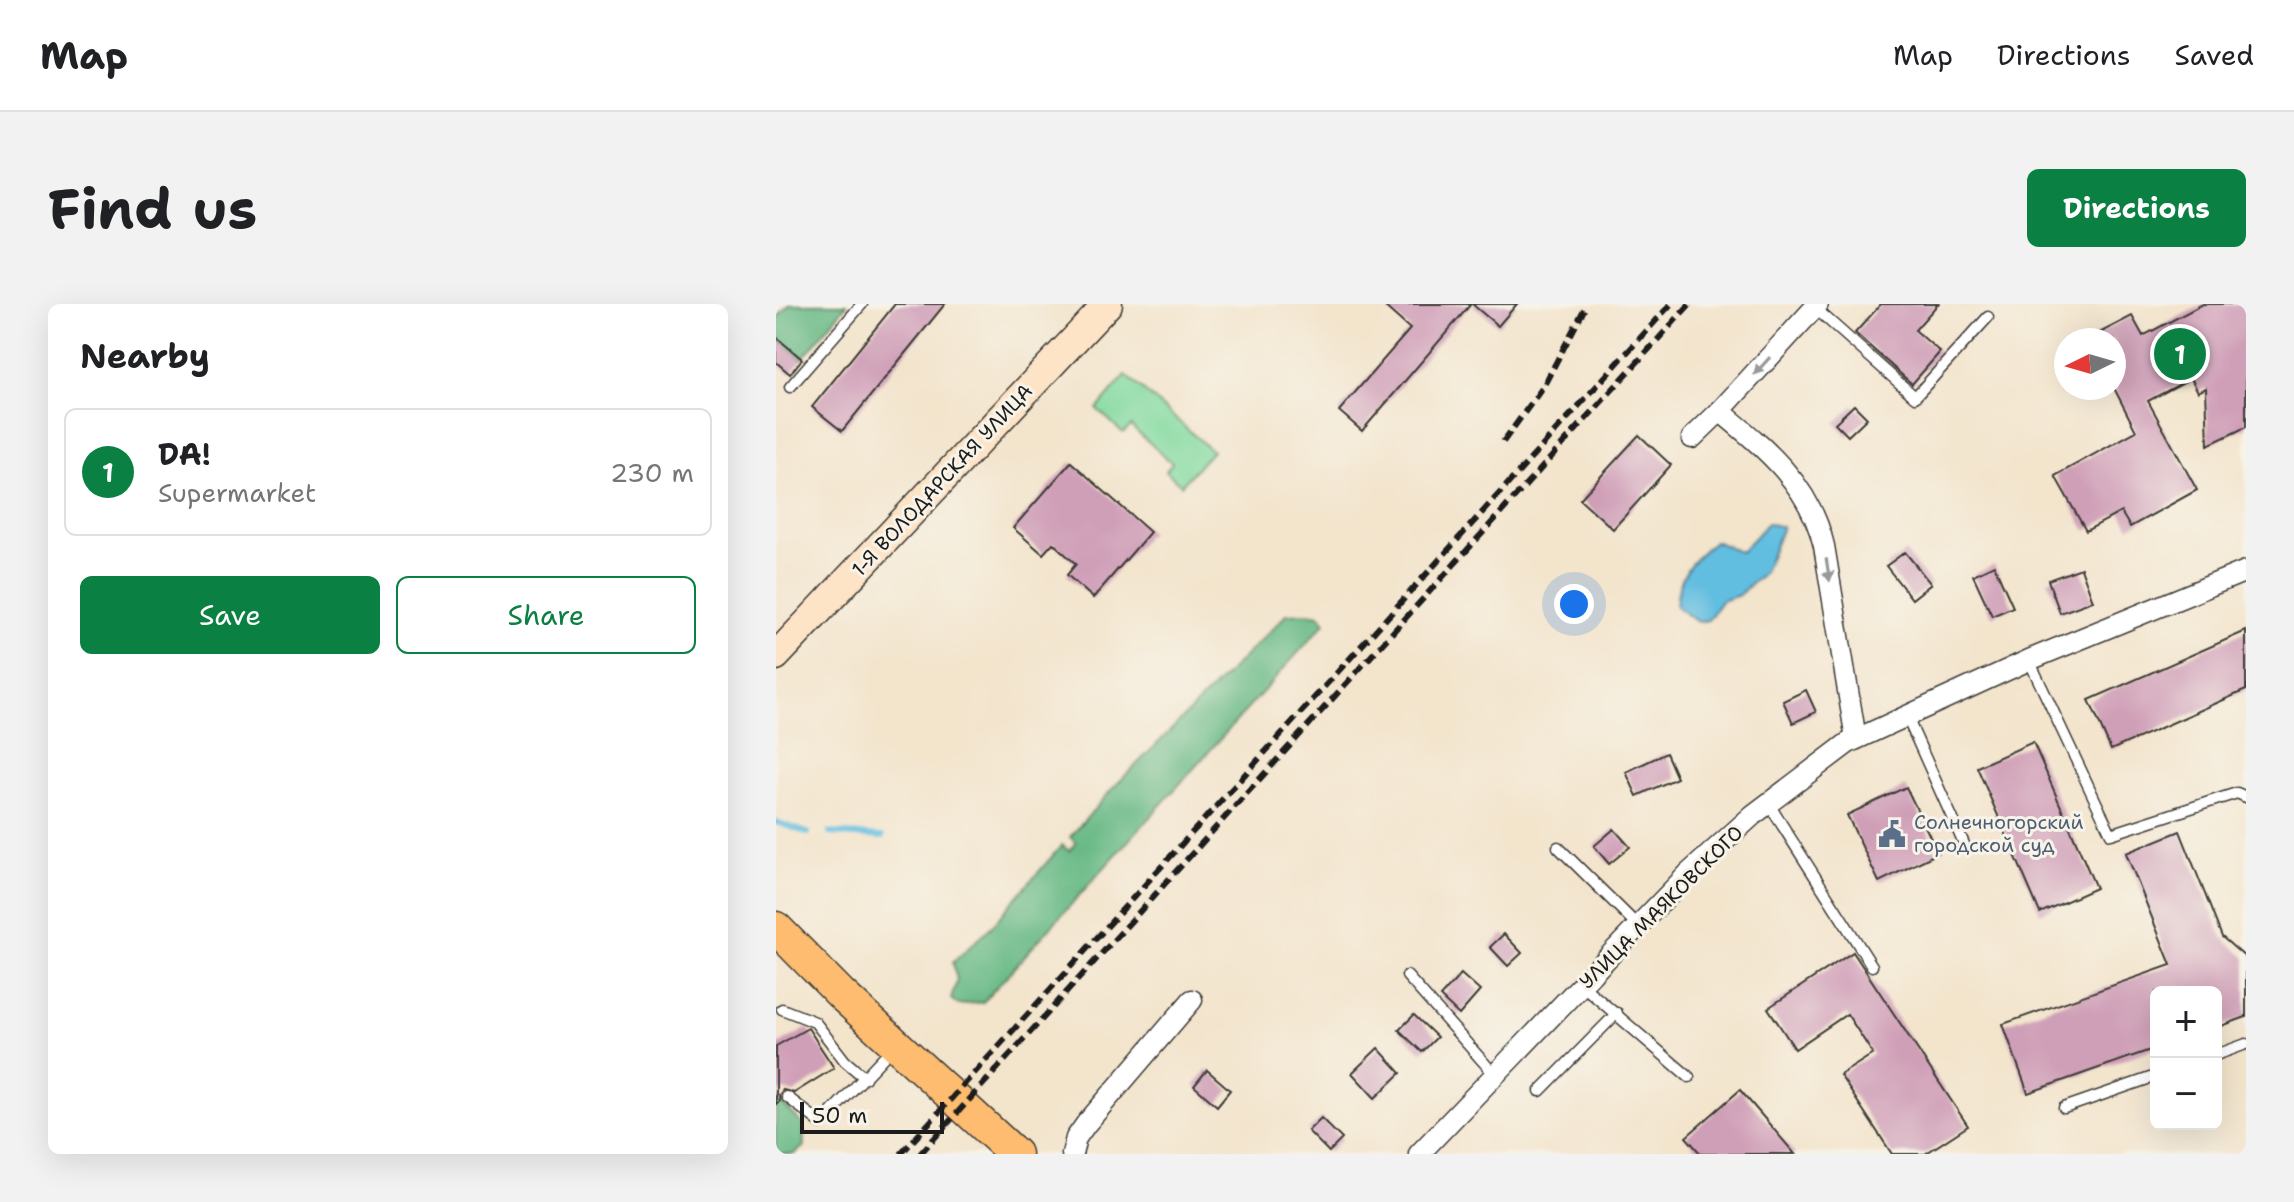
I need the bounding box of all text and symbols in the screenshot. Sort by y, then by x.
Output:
text: Map [40,30,128,81]
text: Map [1893,36,1953,74]
text: Directions [1997,36,2131,74]
text: Saved [2175,36,2254,74]
button: Directions [2027,169,2246,247]
text: Find us [48,171,257,246]
pin: 1 [2154,324,2206,384]
north arrow [2054,328,2126,400]
text: Nearby [80,333,210,379]
one-way arrow [1754,355,1771,375]
street label: 1-Я ВОЛОДАРСКАЯ УЛИЦА [846,378,1038,582]
text: DA! [158,434,211,475]
text: 1 [102,455,114,490]
text: 230 m [610,455,694,490]
text: Supermarket [158,475,316,510]
one-way arrow [1822,558,1835,583]
button: Save [80,576,380,654]
button: Share [396,576,696,654]
your location [1554,584,1594,624]
place label: Солнечногорский городской суд [1914,809,2084,858]
public building icon: Солнечногорский городской суд [1877,819,1907,849]
street label: УЛИЦА МАЯКОВСКОГО [1574,820,1748,994]
map controls [2150,986,2222,1130]
button: + [2150,986,2222,1058]
button: − [2150,1058,2222,1130]
scale bar [800,1098,944,1134]
text: 50 m [812,1101,867,1130]

